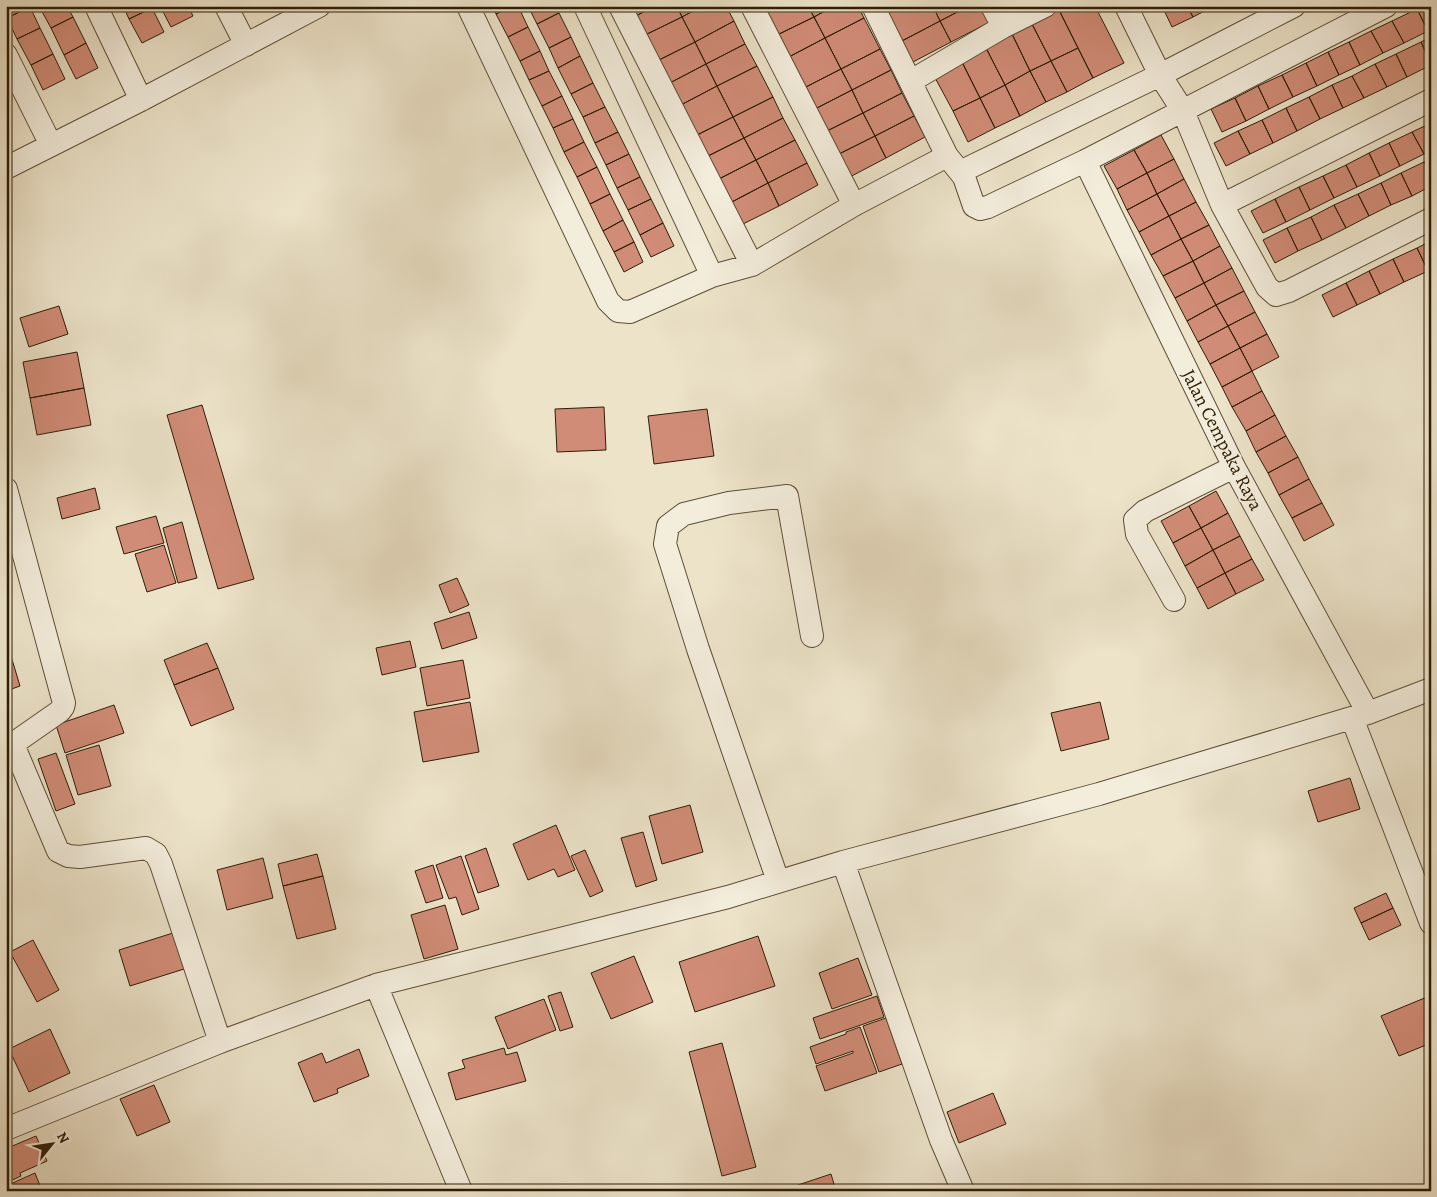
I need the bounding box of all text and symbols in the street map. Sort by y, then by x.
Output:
street label: Jalan Cempaka Raya [1175,365,1269,515]
north arrow [28,1120,78,1170]
text: N [52,1129,74,1147]

